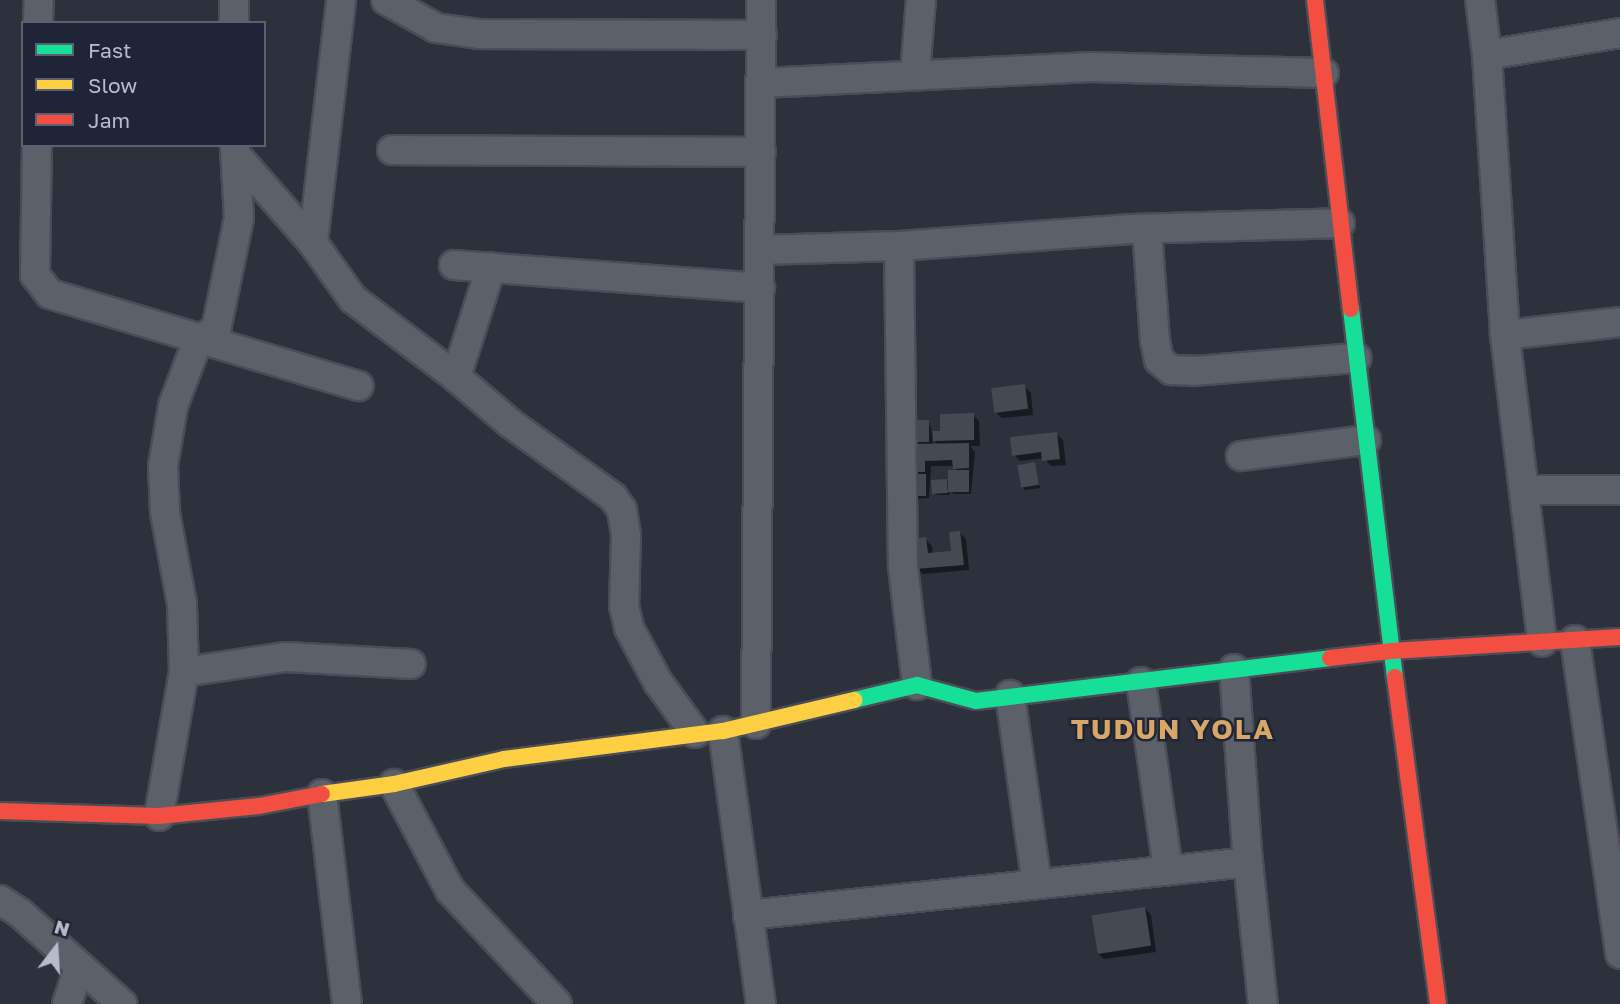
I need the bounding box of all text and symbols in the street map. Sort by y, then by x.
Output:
legend [21,21,266,147]
text: Fast [88,37,131,63]
text: Slow [88,72,137,98]
text: Jam [88,107,130,133]
district label: TUDUN YOLA [1072,712,1274,746]
north arrow [21,913,91,983]
text: N [52,914,73,941]

